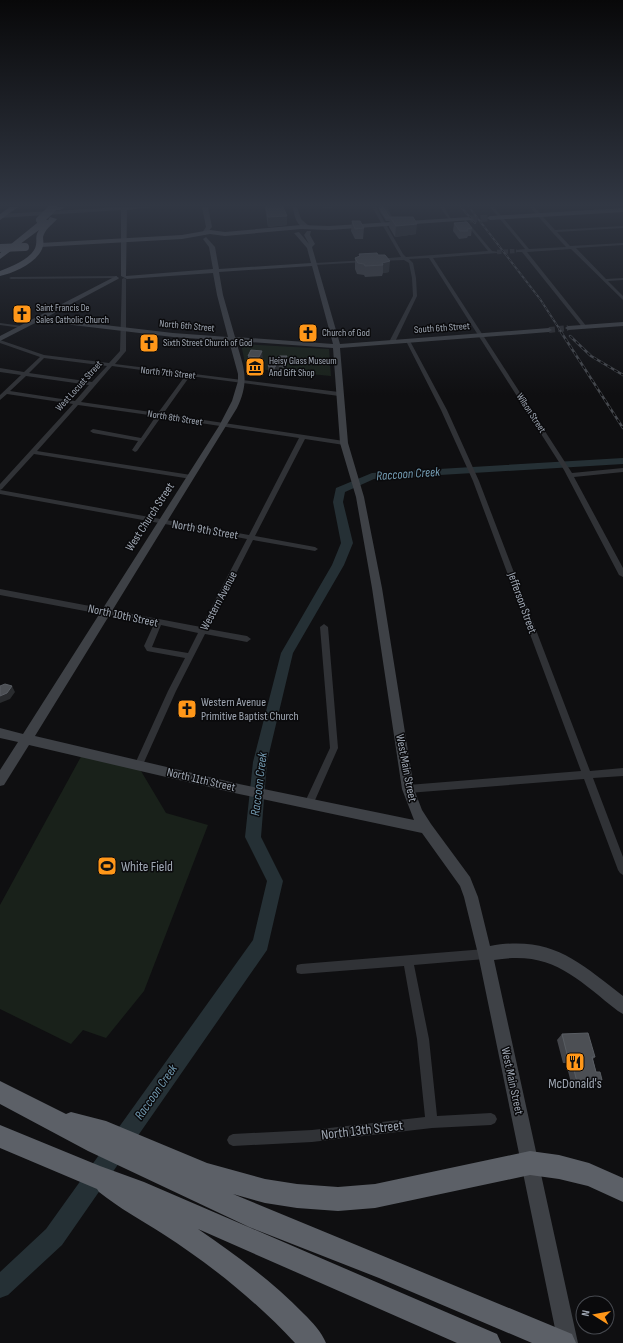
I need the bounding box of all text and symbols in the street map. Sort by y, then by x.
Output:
place label: Saint Francis De Sales Catholic Church [36,302,109,326]
church icon: Saint Francis De Sales Catholic Church [11,303,33,325]
street label: North 6th Street [159,318,215,334]
street label: South 6th Street [414,320,470,336]
church icon: Church of God [297,322,319,344]
place label: Church of God [322,327,370,339]
church icon: Sixth Street Church of God [138,332,160,354]
place label: Sixth Street Church of God [163,337,252,349]
place label: Heisy Glass Museum And Gift Shop [268,355,337,379]
museum icon: Heisy Glass Museum And Gift Shop [244,356,266,378]
street label: West Locust Street [53,358,105,414]
street label: North 7th Street [140,364,196,382]
street label: Wilson Street [514,391,548,435]
street label: North 8th Street [147,408,203,428]
water label: Raccoon Creek [376,464,442,484]
street label: West Church Street [122,480,178,554]
street label: North 9th Street [171,517,240,543]
street label: Western Avenue [197,569,241,633]
street label: Jefferson Street [504,570,540,636]
street label: North 10th Street [87,601,160,631]
place label: Western Avenue Primitive Baptist Church [201,695,299,724]
church icon: Western Avenue Primitive Baptist Church [176,698,198,720]
street label: West Main Street [392,733,420,803]
water label: Raccoon Creek [247,750,271,817]
street label: North 11th Street [165,765,237,795]
sports icon: White Field [96,855,118,877]
place label: White Field [121,858,173,875]
street label: West Main Street [498,1046,527,1116]
restaurant icon: McDonald's [564,1051,586,1073]
water label: Raccoon Creek [131,1060,182,1123]
place label: McDonald's [548,1075,602,1092]
street label: North 13th Street [320,1117,404,1143]
north arrow [575,1295,615,1335]
text: N [579,1309,593,1317]

